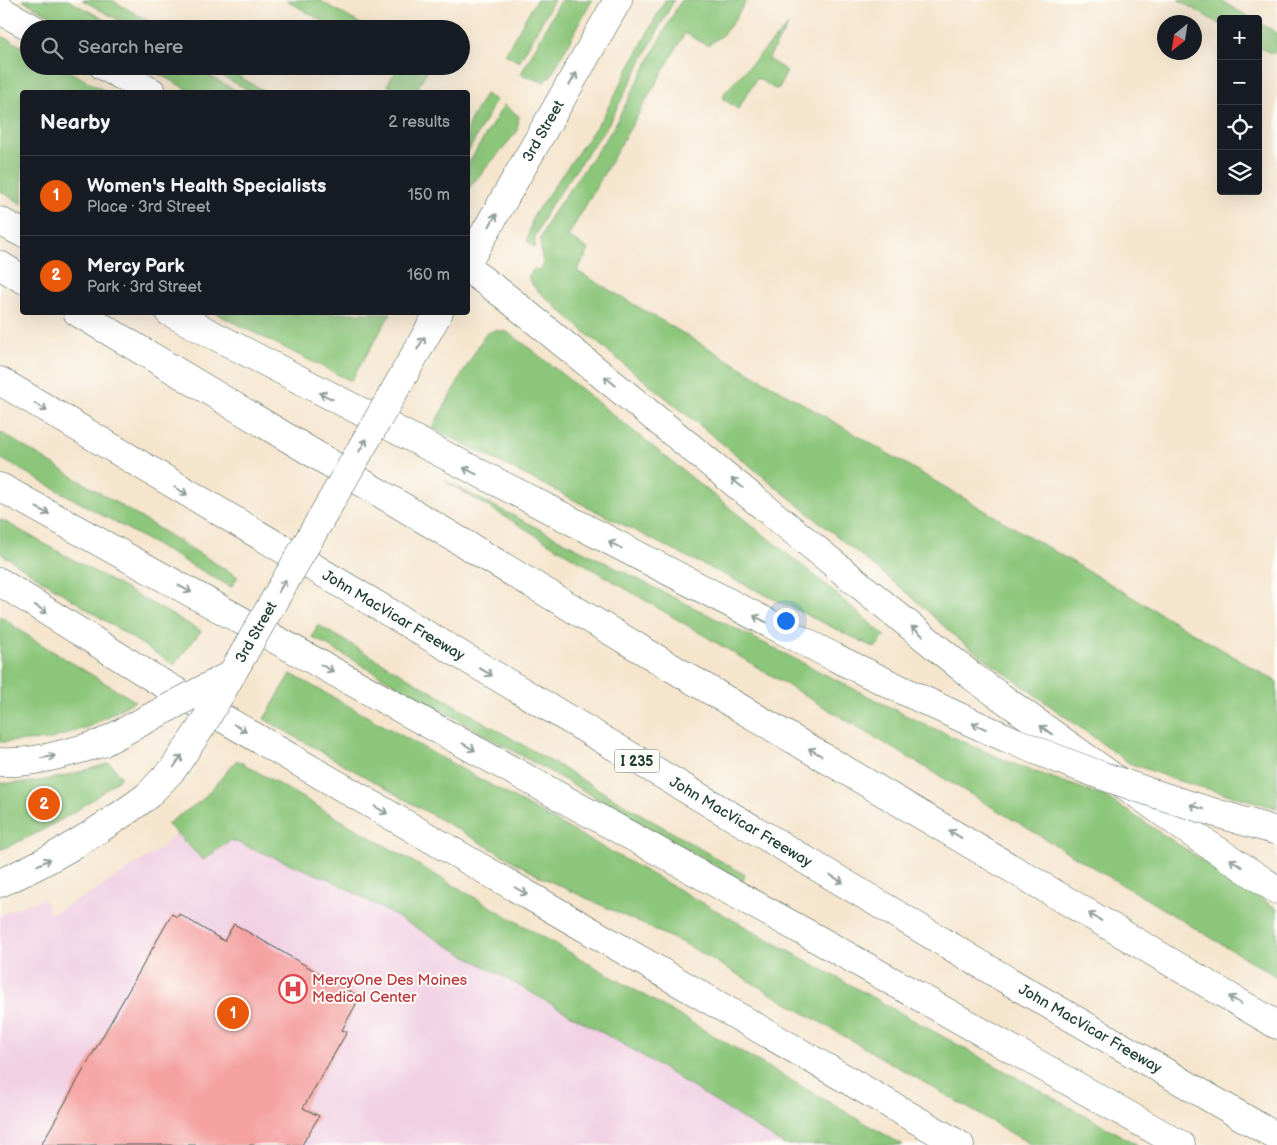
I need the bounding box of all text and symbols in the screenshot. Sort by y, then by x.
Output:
north arrow [1157,15,1202,60]
map controls [1217,15,1262,195]
button: + [1217,15,1262,60]
search box [20,20,470,75]
icon: search [38,34,66,62]
text: Search here [78,36,183,59]
button: − [1217,60,1262,105]
one-way arrow [568,72,578,86]
street label: 3rd Street [518,97,569,165]
button: locate [1217,105,1262,150]
text: Nearby [40,110,110,135]
text: 2 results [388,113,450,132]
button: layers [1217,150,1262,195]
text: Women's Health Specialists [87,175,326,198]
text: 1 [53,186,59,205]
text: 150 m [408,186,450,205]
text: Place · 3rd Street [87,198,210,217]
one-way arrow [488,214,498,228]
text: Mercy Park [87,255,185,278]
text: 2 [51,266,61,285]
text: 160 m [407,266,450,285]
text: Park · 3rd Street [87,278,202,297]
one-way arrow [416,336,426,351]
one-way arrow [604,375,617,386]
one-way arrow [319,391,334,400]
one-way arrow [34,402,48,412]
one-way arrow [358,437,368,452]
one-way arrow [463,466,478,476]
one-way arrow [730,478,743,489]
one-way arrow [173,486,187,496]
one-way arrow [35,506,49,516]
one-way arrow [608,540,623,549]
street label: John MacVicar Freeway [319,566,468,665]
one-way arrow [278,579,288,593]
one-way arrow [177,585,191,595]
street label: 3rd Street [231,598,282,667]
one-way arrow [34,603,48,614]
your location [773,608,799,634]
one-way arrow [752,614,767,624]
one-way arrow [911,625,924,636]
one-way arrow [319,664,334,673]
one-way arrow [479,667,493,677]
one-way arrow [972,720,987,730]
one-way arrow [233,724,247,734]
one-way arrow [1039,725,1053,735]
one-way arrow [461,743,476,752]
one-way arrow [809,746,823,756]
road number: I 235 [614,749,660,772]
one-way arrow [40,751,56,761]
one-way arrow [173,754,183,768]
street label: John MacVicar Freeway [666,772,815,872]
pin: 2 [28,785,60,823]
one-way arrow [1189,802,1205,812]
one-way arrow [373,805,387,815]
one-way arrow [949,829,963,839]
one-way arrow [36,856,51,866]
one-way arrow [1230,858,1244,868]
one-way arrow [829,875,843,885]
one-way arrow [514,887,528,897]
one-way arrow [1089,912,1103,922]
place label: MercyOne Des Moines Medical Center [312,971,468,1007]
hospital icon: MercyOne Des Moines Medical Center [278,974,308,1004]
street label: John MacVicar Freeway [1015,980,1165,1078]
pin: 1 [217,994,249,1032]
one-way arrow [1229,995,1243,1005]

